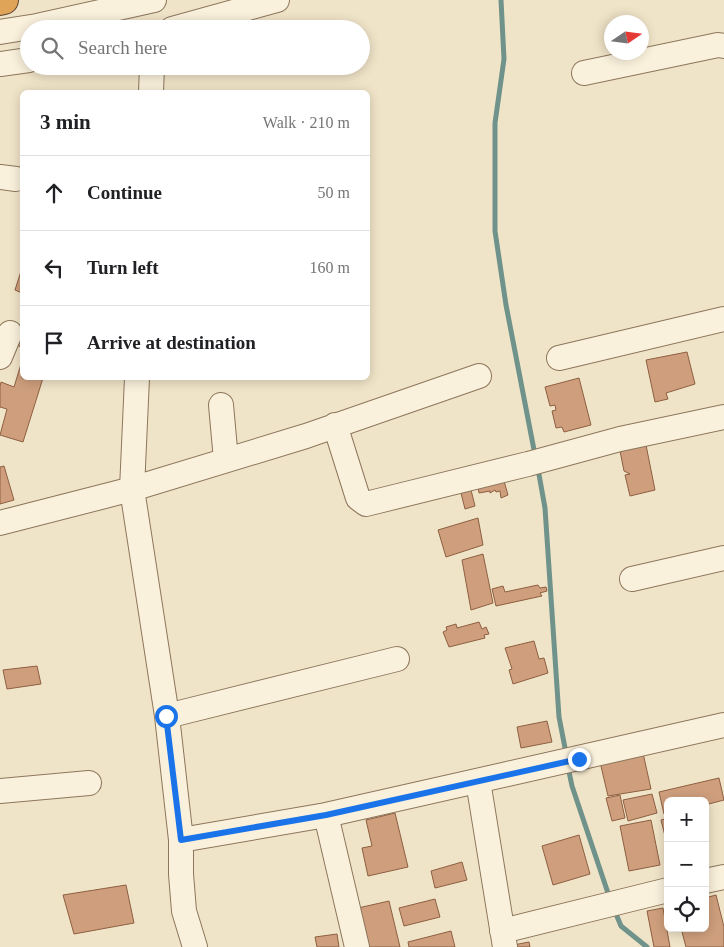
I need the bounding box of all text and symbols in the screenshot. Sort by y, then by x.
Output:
north arrow [604,15,649,60]
search box [20,20,370,75]
icon: search [38,34,66,62]
text: Search here [78,37,167,58]
text: 3 min [40,110,91,134]
text: Walk · 210 m [263,114,350,131]
icon: ahead [40,179,68,207]
text: Continue [87,182,162,203]
text: 50 m [318,184,350,201]
icon: left [40,254,68,282]
text: Turn left [87,257,159,278]
text: 160 m [310,259,350,276]
icon: arrive [40,329,68,357]
text: Arrive at destination [87,332,256,353]
route start [155,705,178,728]
route end [568,748,591,771]
map controls [664,797,709,932]
button: + [664,797,709,842]
button: − [664,842,709,887]
button: locate [664,887,709,932]

